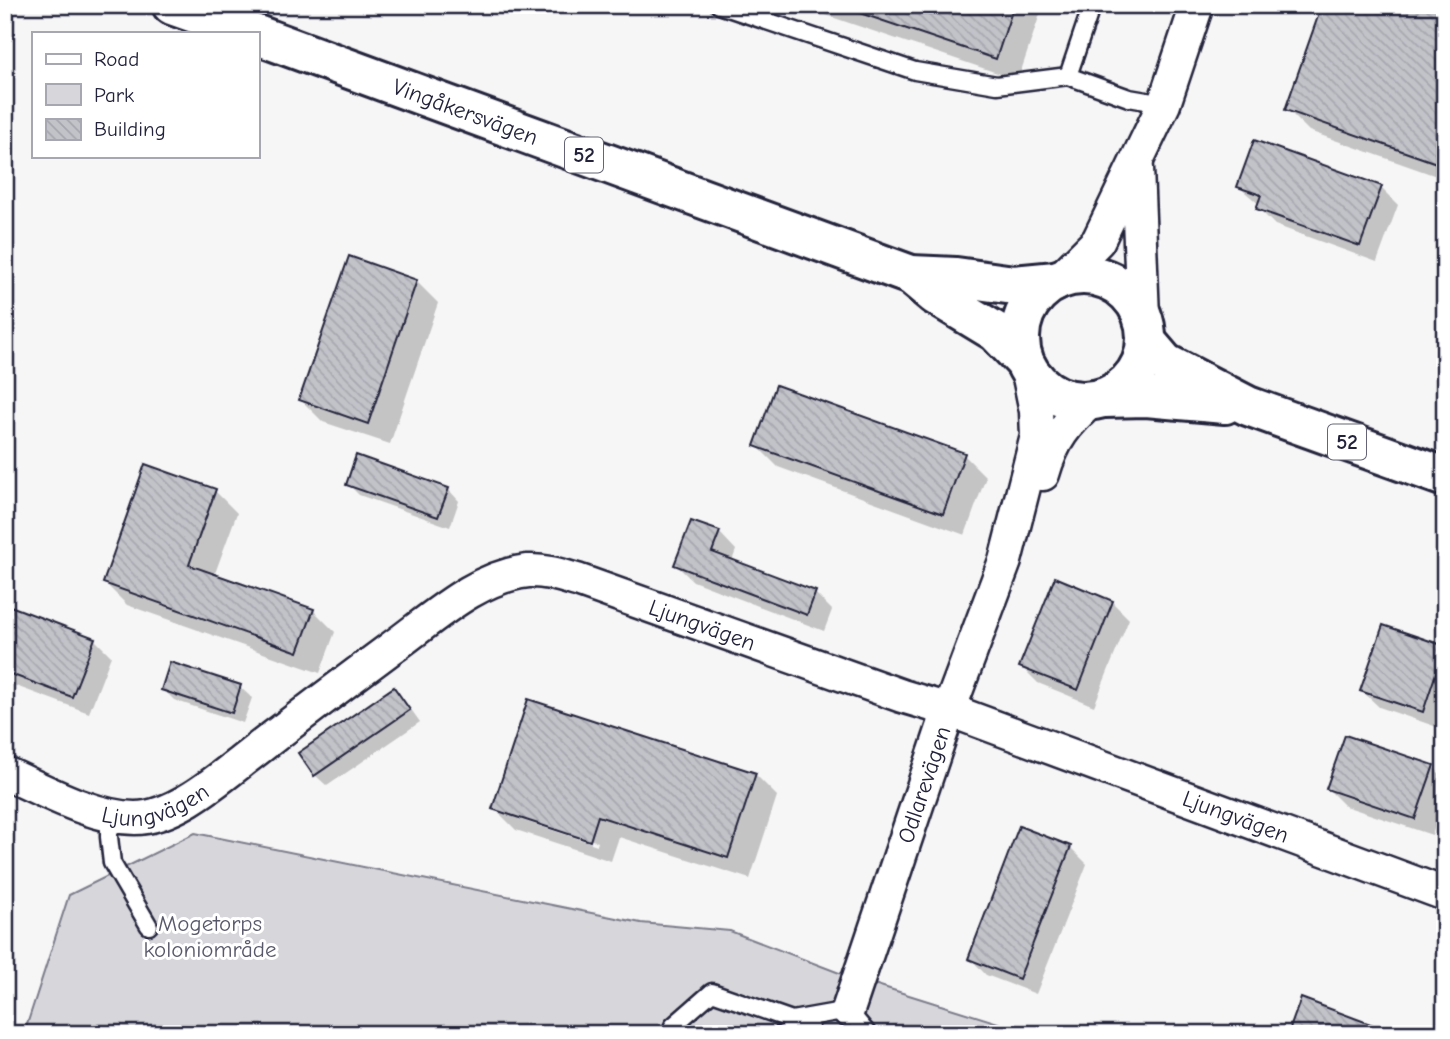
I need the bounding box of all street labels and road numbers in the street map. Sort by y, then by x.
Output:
street label: Vingåkersvägen [389,73,542,151]
road number: 52 [565,138,603,172]
road number: 52 [1328,424,1366,460]
street label: Ljungvägen [645,594,759,657]
street label: Odlarevägen [892,723,957,847]
street label: Ljungvägen [99,778,214,832]
street label: Ljungvägen [1179,785,1292,849]

